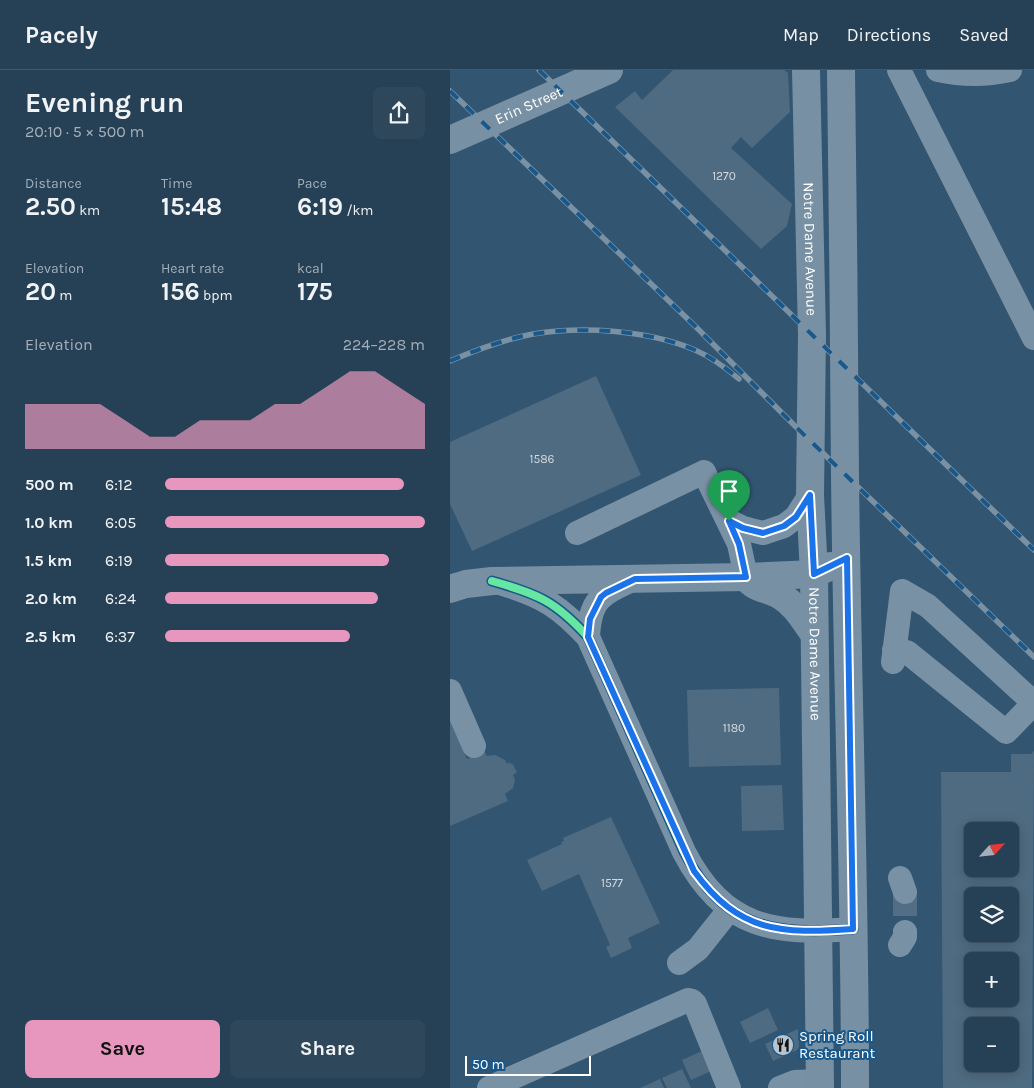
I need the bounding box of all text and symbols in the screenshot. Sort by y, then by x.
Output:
text: Pacely [25,21,98,49]
text: Map [783,24,819,46]
text: Directions [847,24,931,46]
text: Saved [959,24,1009,46]
street label: Erin Street [492,82,566,128]
text: Evening run [25,86,184,119]
button: share [373,87,425,139]
text: 20:10 · 5 × 500 m [25,122,145,141]
house number: 1270 [712,169,736,183]
text: Distance [25,175,82,192]
text: Time [161,175,192,192]
text: Pace [297,175,327,192]
street label: Notre Dame Avenue [800,182,821,316]
text: 2.50 [25,192,76,221]
text: 15:48 [161,192,222,221]
text: 6:19 [297,192,343,221]
text: km [76,202,100,219]
text: /km [343,202,373,219]
text: Elevation [25,260,84,277]
text: Heart rate [161,260,224,277]
text: kcal [297,260,324,277]
text: 20 [25,277,56,306]
text: 156 [161,277,200,306]
text: 175 [297,277,333,306]
text: m [56,287,72,304]
text: bpm [200,287,233,304]
text: Elevation [25,335,93,354]
text: 224–228 m [343,335,425,354]
house number: 1586 [530,452,555,466]
pin [708,470,750,521]
text: 500 m [25,475,74,494]
text: 6:12 [105,475,132,494]
icon: arrive [715,477,743,505]
text: 1.0 km [25,513,73,532]
text: 6:05 [105,513,136,532]
text: 1.5 km [25,551,72,570]
text: 6:19 [105,551,132,570]
street label: Notre Dame Avenue [805,587,825,721]
text: 2.0 km [25,589,77,608]
text: 6:24 [105,589,136,608]
text: 2.5 km [25,627,76,646]
text: 6:37 [105,627,135,646]
house number: 1180 [723,721,745,735]
north arrow [964,822,1019,878]
map controls [964,822,1019,1072]
house number: 1577 [601,876,623,890]
button: layers [964,887,1019,942]
button: + [964,952,1019,1007]
button: − [964,1017,1019,1072]
button: Save [25,1020,220,1078]
button: Share [230,1020,425,1078]
place label: Spring Roll Restaurant [799,1027,875,1062]
restaurant icon: Spring Roll Restaurant [771,1033,795,1057]
scale bar [465,1053,591,1076]
text: 50 m [472,1056,505,1073]

